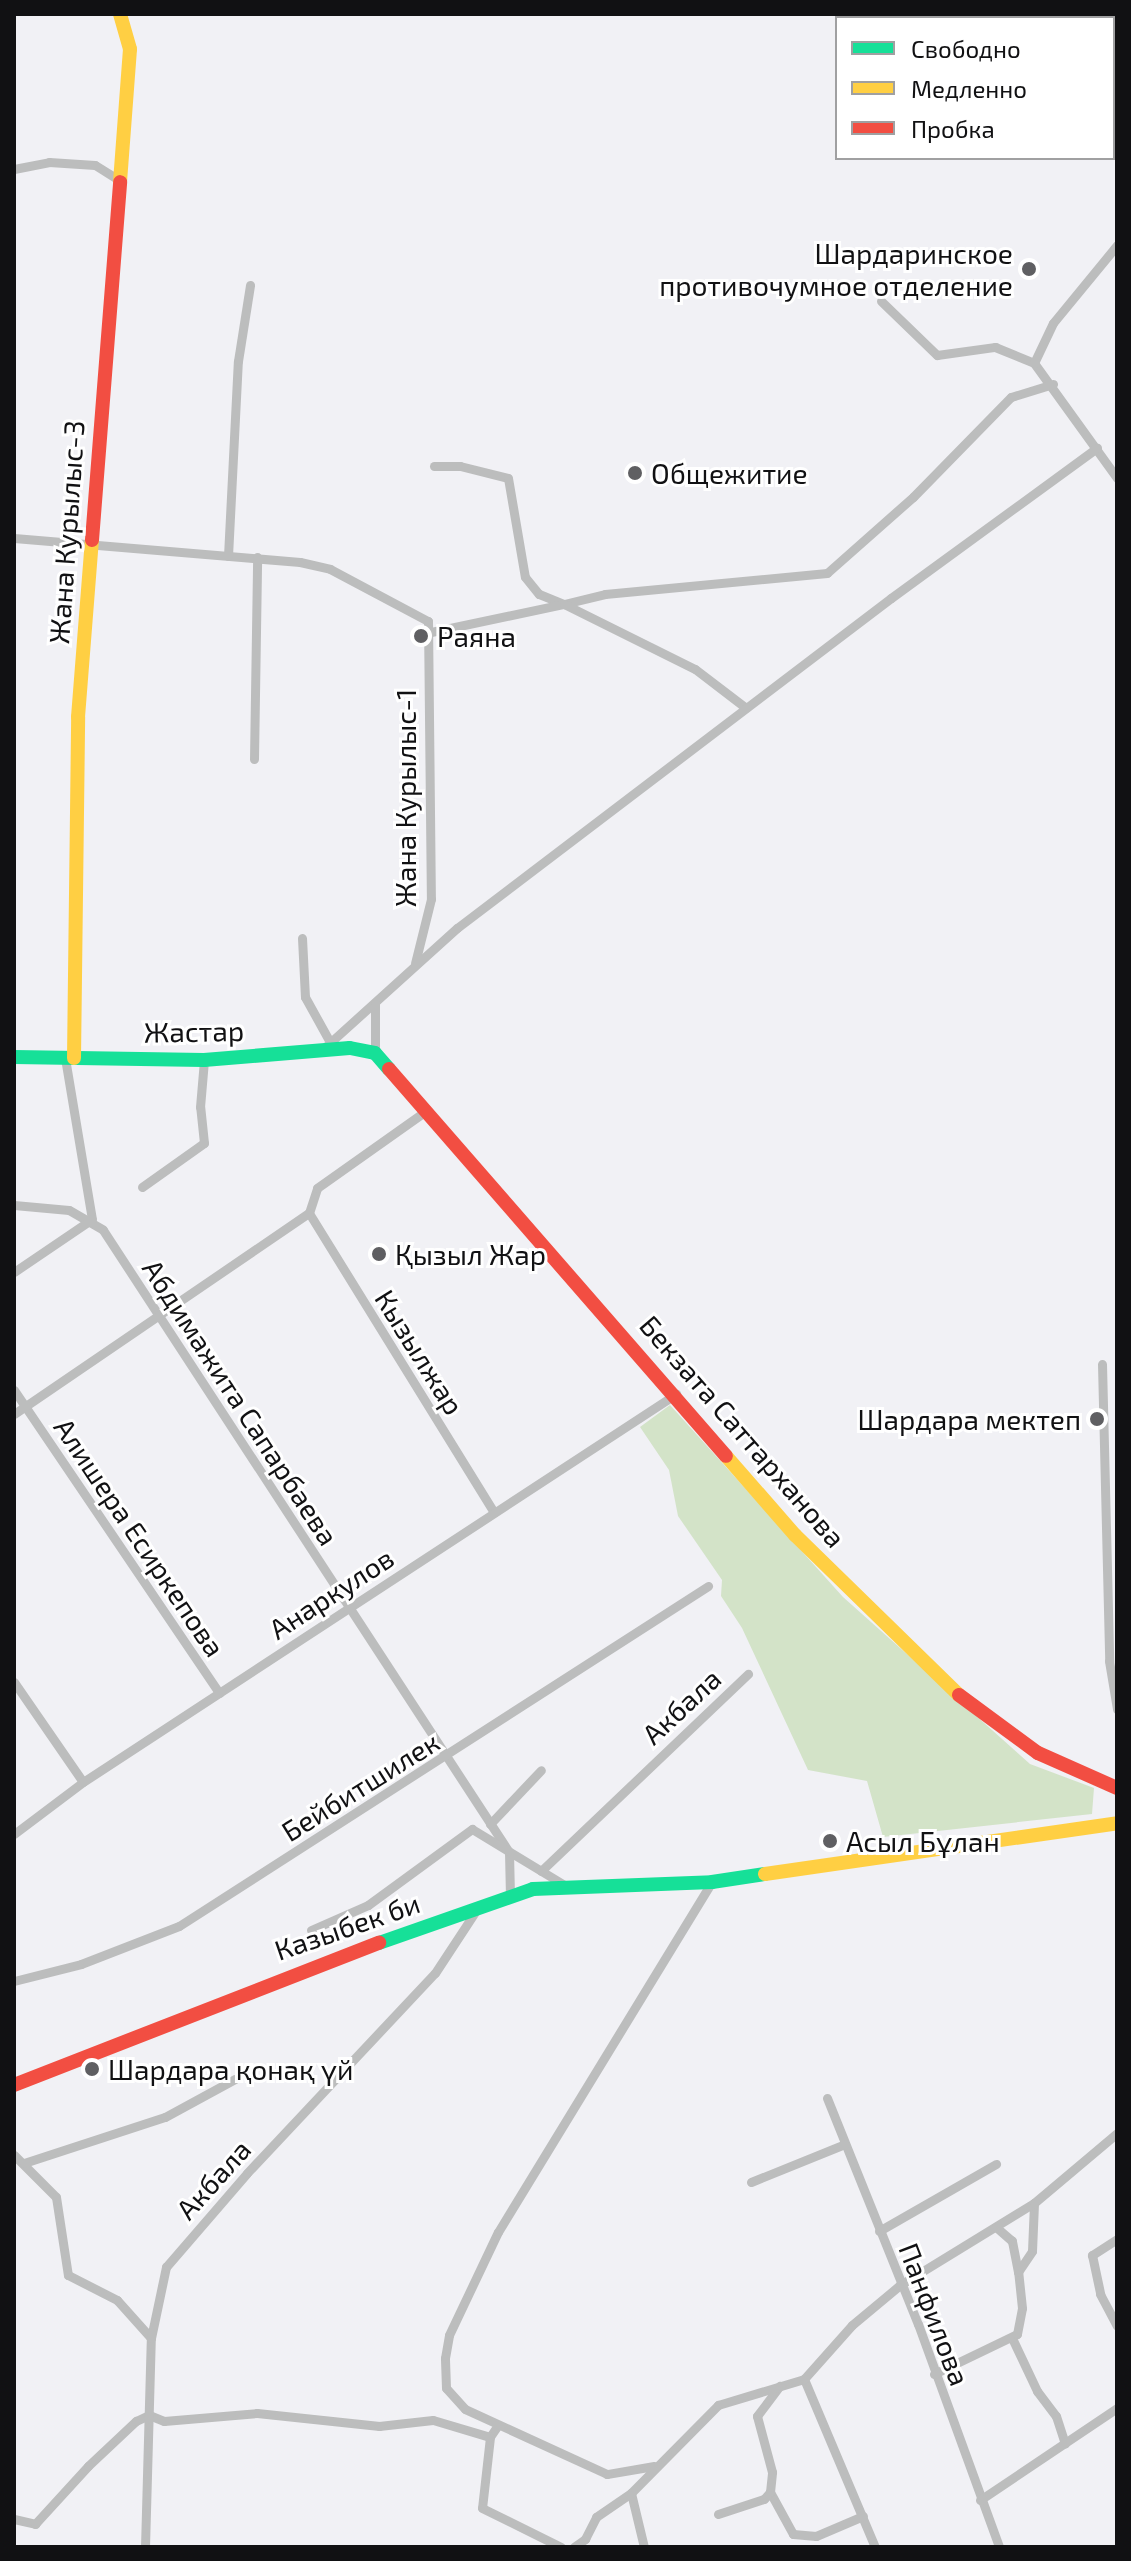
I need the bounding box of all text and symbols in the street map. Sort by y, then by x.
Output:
legend [835,16,1115,160]
text: Свободно [911,34,1021,63]
text: Медленно [911,74,1027,103]
text: Пробка [911,114,995,143]
place label: Шардаринское противочумное отделение [659,236,1013,302]
marker: Шардаринское противочумное отделение [1020,260,1038,278]
street label: Жана Курылыс-3 [41,419,91,645]
place label: Общежитие [651,456,808,490]
marker: Общежитие [626,464,644,482]
place label: Раяна [437,619,516,653]
marker: Раяна [412,627,430,645]
street label: Жана Курылыс-1 [388,689,422,907]
street label: Жастар [144,1013,244,1049]
place label: Қызыл Жар [395,1237,546,1271]
marker: Қызыл Жар [370,1245,388,1263]
street label: Абдимажита Сапарбаева [136,1253,346,1551]
street label: Кызылжар [368,1283,472,1421]
street label: Бекзата Саттарханова [633,1308,853,1554]
place label: Шардара мектеп [858,1402,1081,1436]
marker: Шардара мектеп [1088,1410,1106,1428]
street label: Алишера Есиркепова [48,1411,232,1663]
street label: Анаркулов [262,1540,400,1646]
street label: Акбала [635,1661,727,1751]
street label: Бейбитшилек [275,1724,445,1848]
place label: Асыл Бұлан [846,1824,1000,1858]
marker: Асыл Бұлан [821,1832,839,1850]
street label: Казыбек би [270,1885,424,1967]
place label: Шардара қонақ үй [108,2052,354,2086]
marker: Шардара қонақ үй [83,2060,101,2078]
street label: Акбала [169,2132,257,2226]
street label: Панфилова [892,2238,978,2390]

